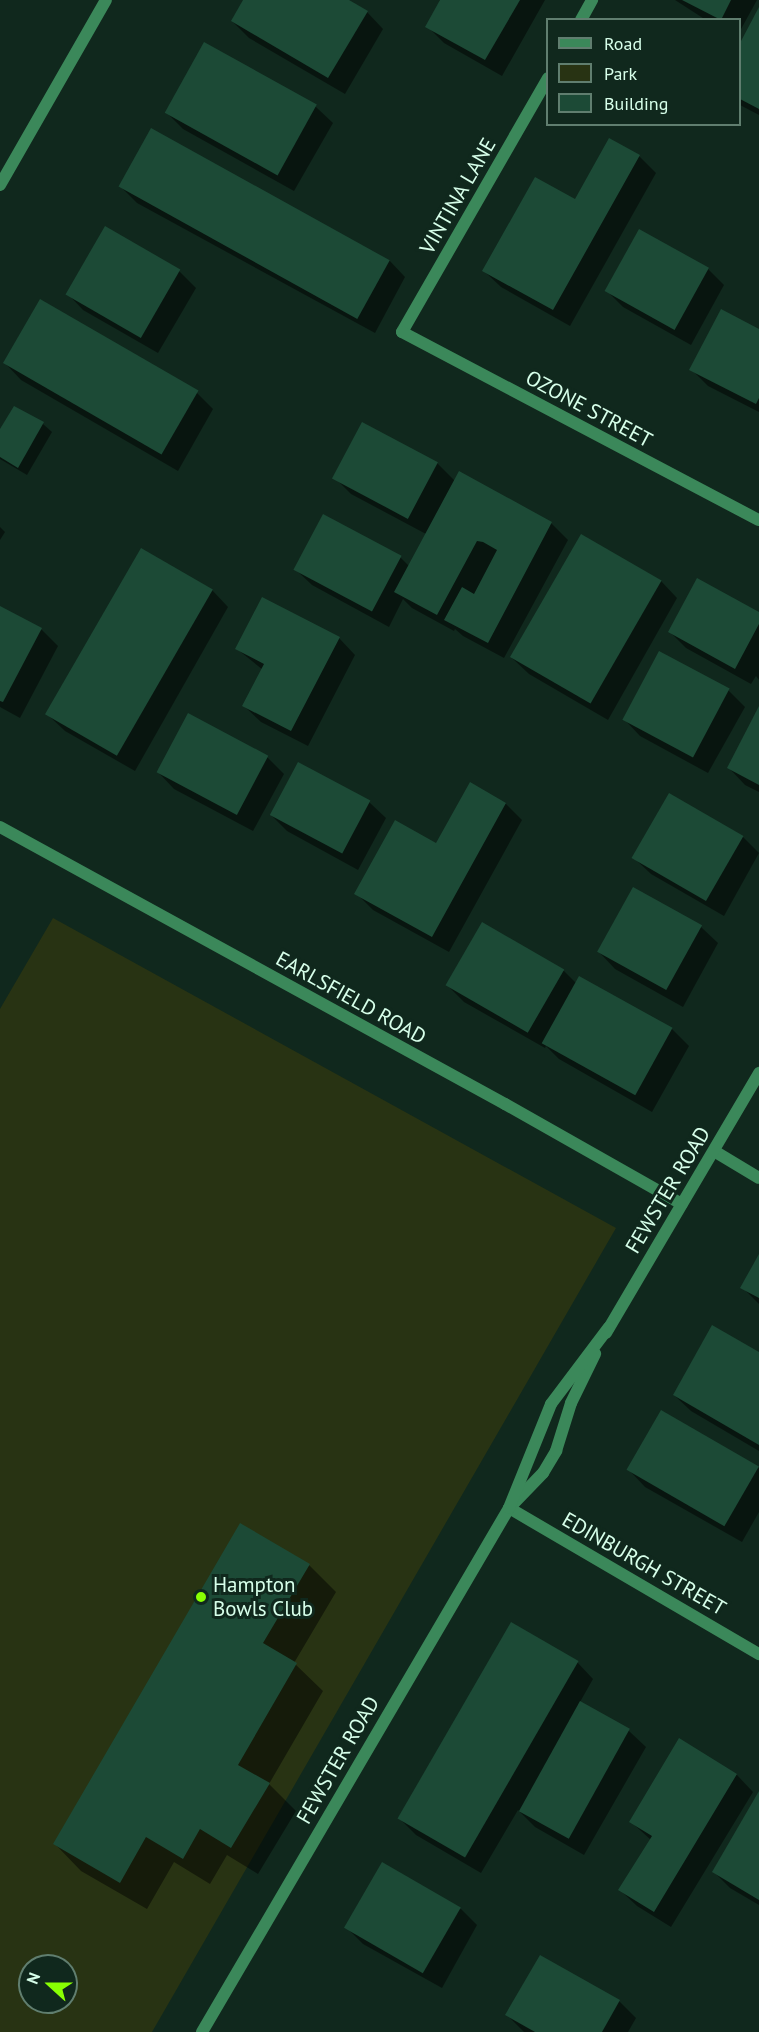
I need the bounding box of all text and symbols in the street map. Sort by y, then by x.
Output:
legend [546,18,741,126]
text: Road [604,32,642,55]
text: Park [604,62,637,85]
text: Building [604,92,668,115]
street label: VINTINA LANE [414,133,502,259]
street label: OZONE STREET [521,365,657,453]
street label: EARLSFIELD ROAD [271,946,431,1050]
street label: FEWSTER ROAD [620,1122,716,1258]
street label: EDINBURGH STREET [558,1507,730,1621]
place label: Hampton Bowls Club [213,1572,313,1622]
marker: Hampton Bowls Club [194,1590,208,1604]
street label: FEWSTER ROAD [291,1692,385,1828]
north arrow [18,1954,78,2014]
text: N [22,1970,44,1987]

